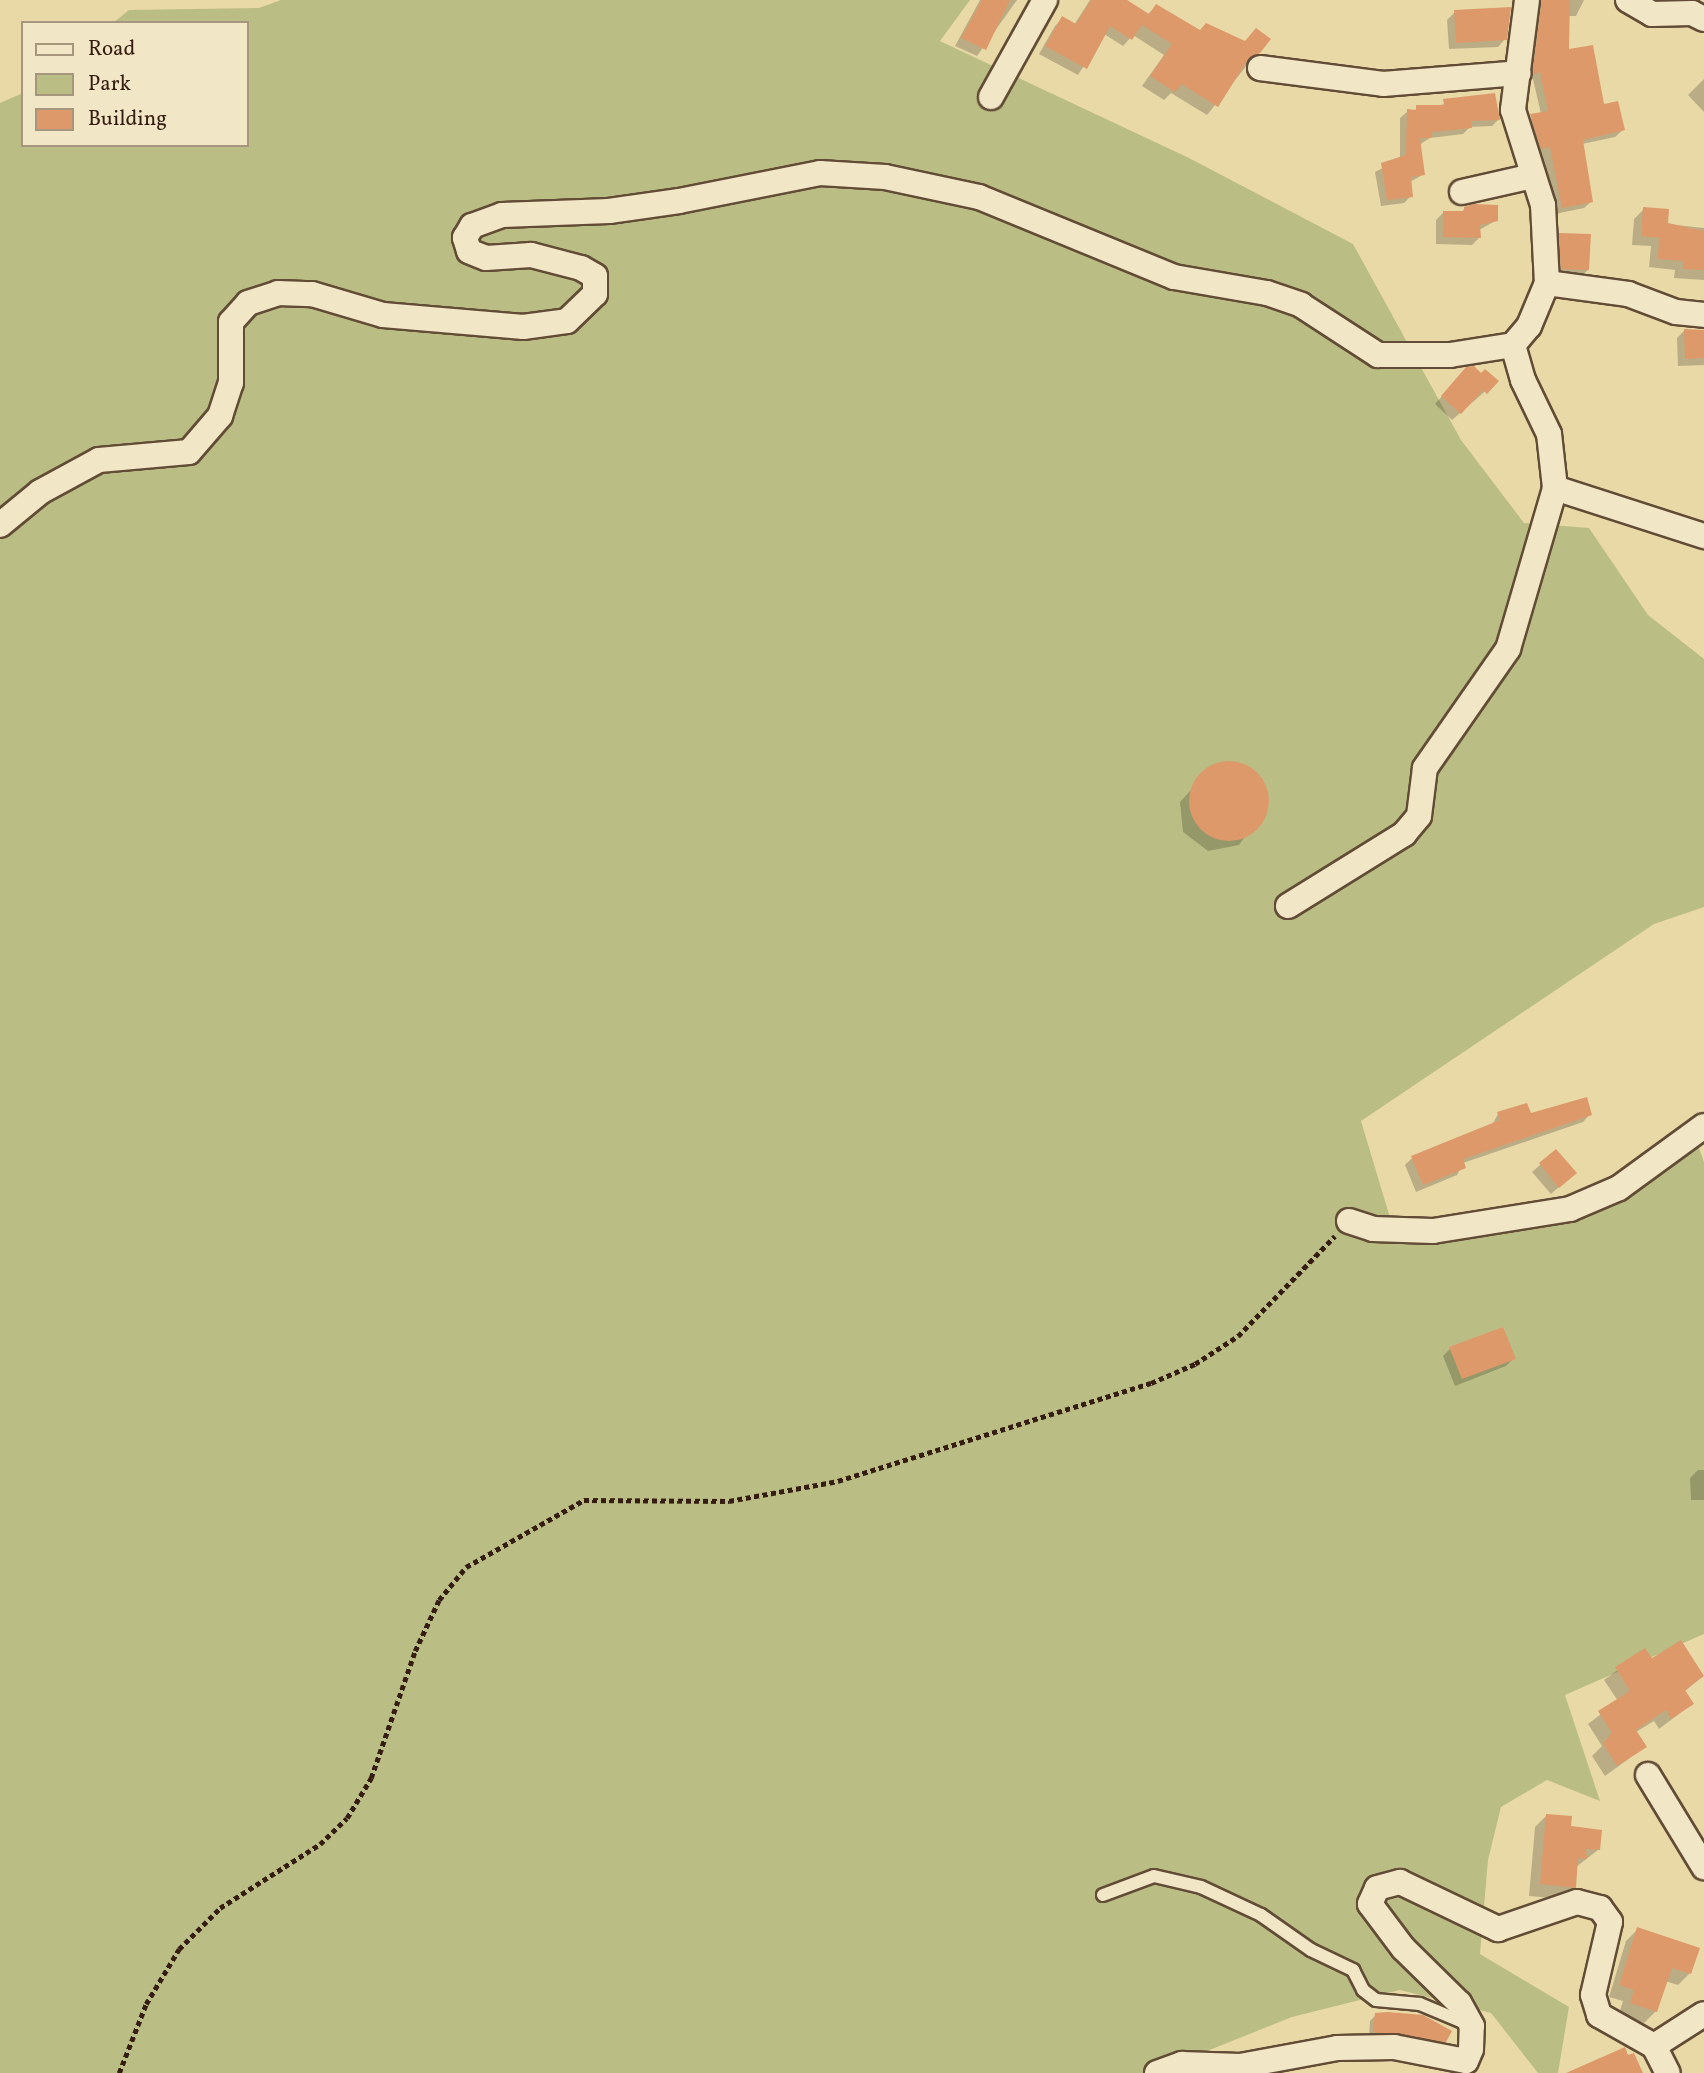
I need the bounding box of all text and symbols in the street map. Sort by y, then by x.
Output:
legend [21,21,248,147]
text: Road [88,35,135,64]
text: Park [88,70,131,99]
text: Building [88,105,167,134]

